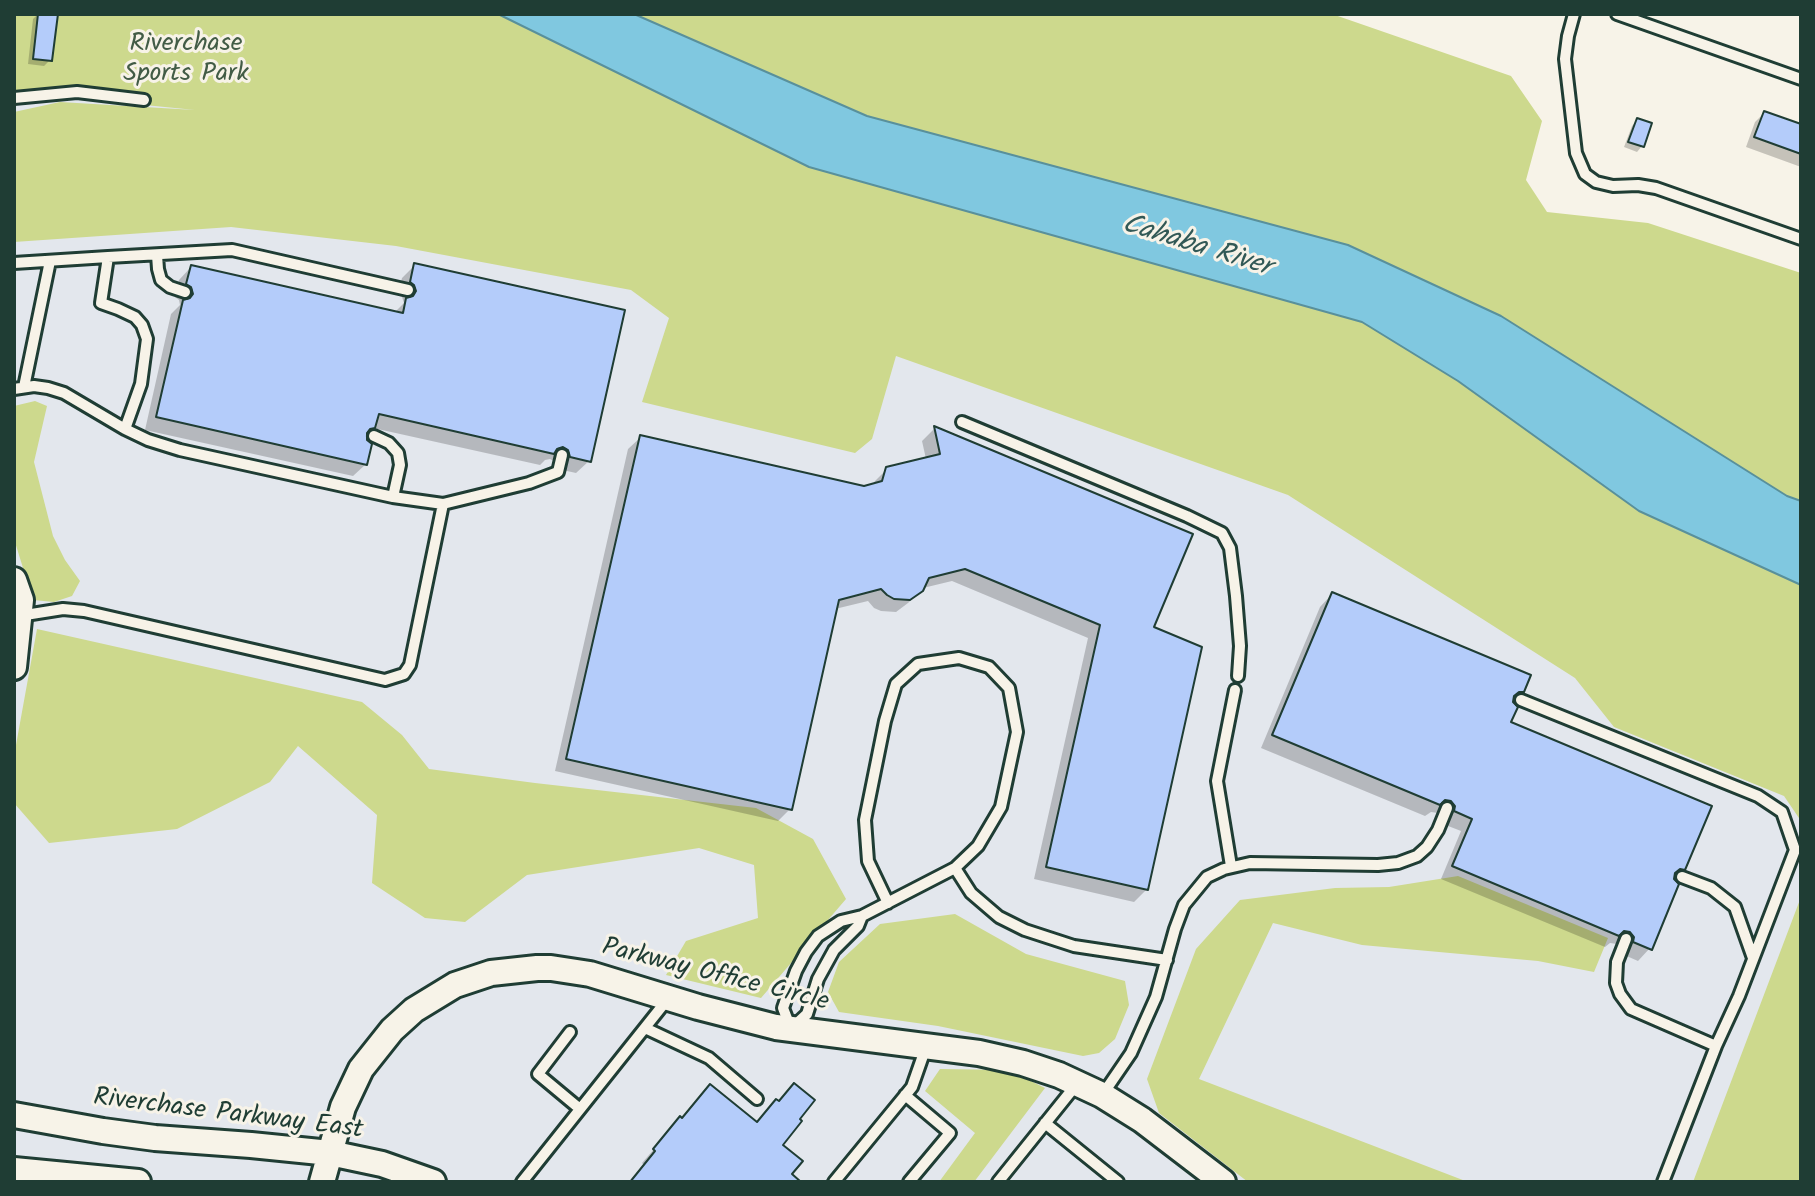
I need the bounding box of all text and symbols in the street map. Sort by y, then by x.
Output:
park label: Riverchase Sports Park [123,30,249,92]
water label: Cahaba River [1118,209,1274,287]
street label: Parkway Office Circle [598,934,832,1020]
street label: Riverchase Parkway East [91,1084,365,1148]

